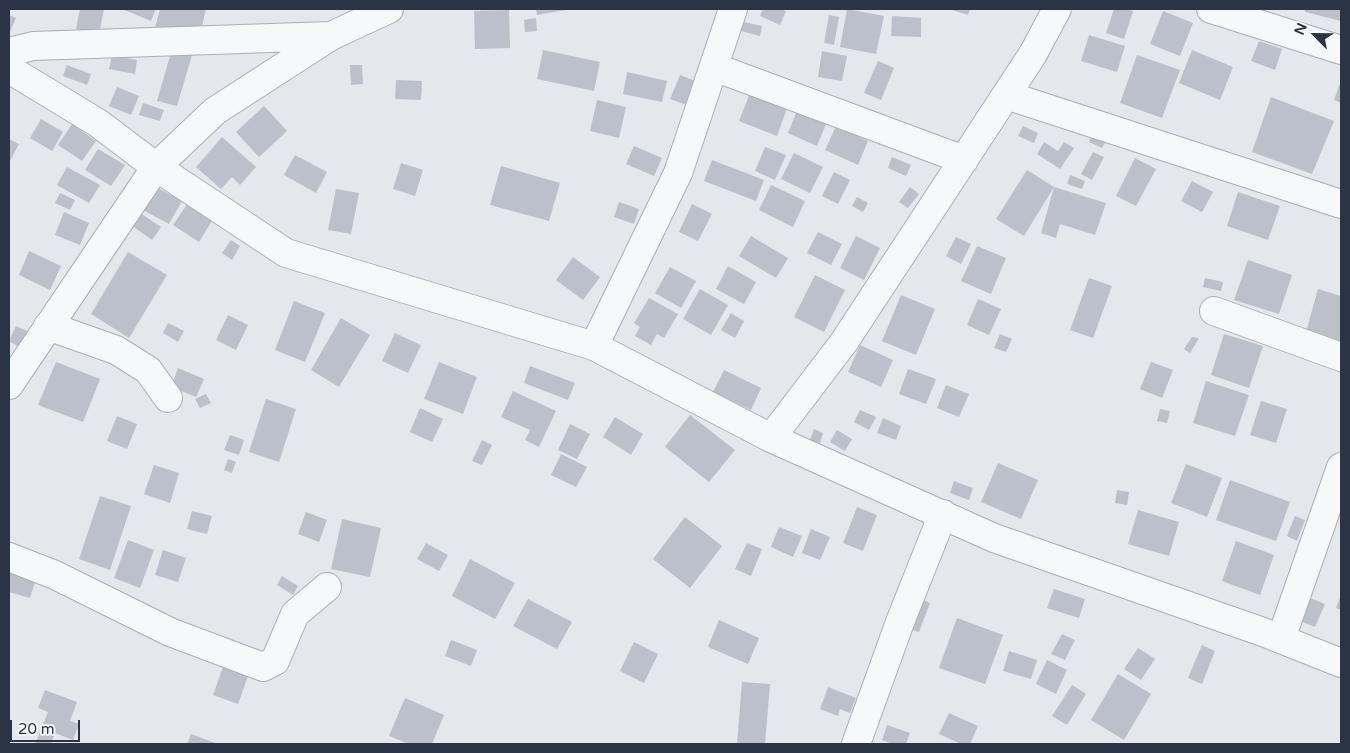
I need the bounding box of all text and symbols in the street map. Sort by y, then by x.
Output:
north arrow [1290,10,1340,60]
text: N [1291,20,1311,37]
scale bar [12,710,82,742]
text: 20 m [18,720,55,738]

